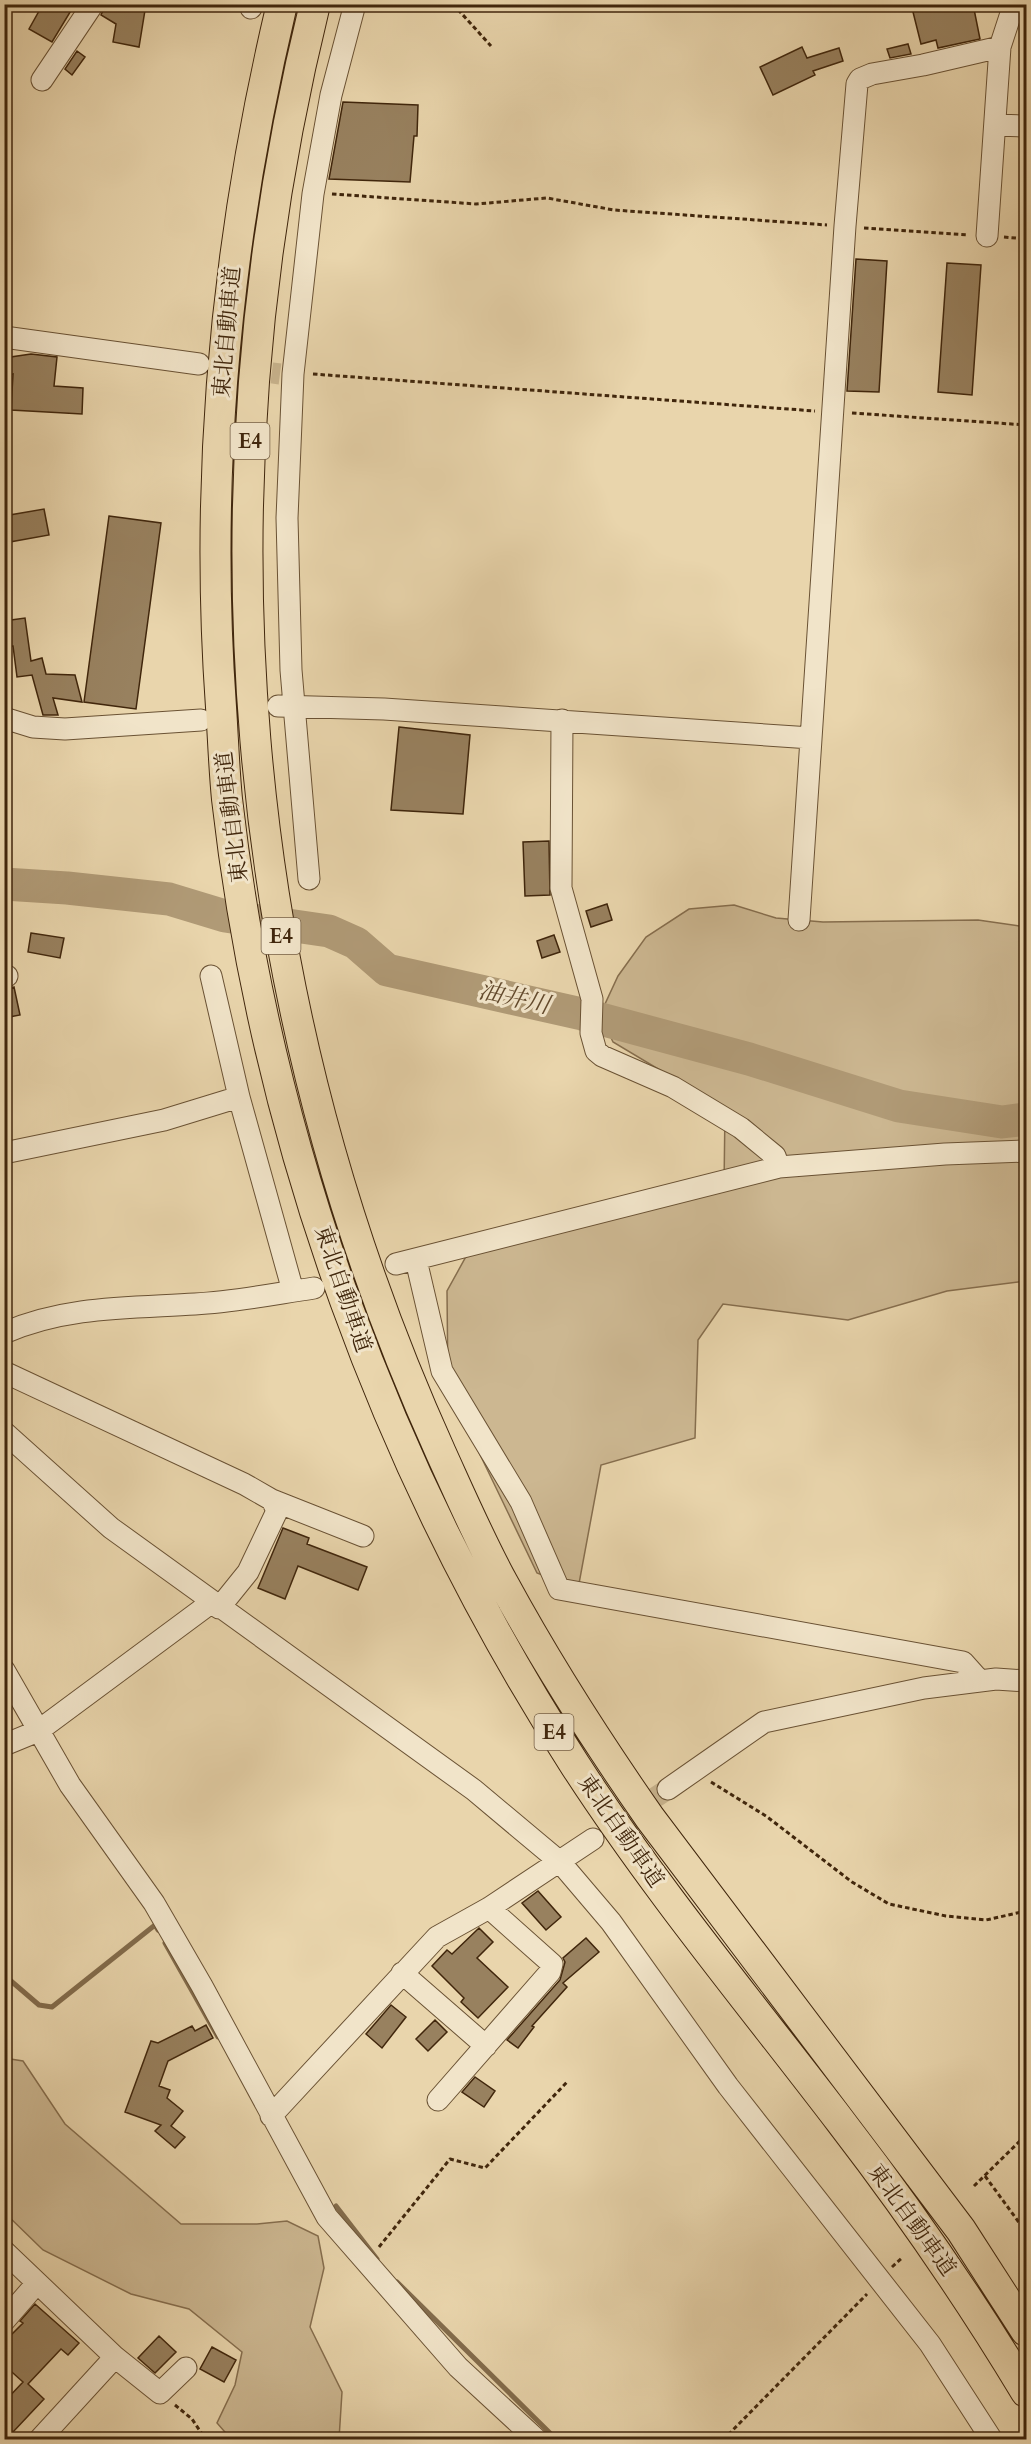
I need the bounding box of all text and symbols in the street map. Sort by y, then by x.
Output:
street label: 東北自動車道 [206,265,248,399]
road number: E4 [230,423,270,459]
street label: 東北自動車道 [209,750,255,884]
road number: E4 [262,918,300,954]
water label: 油井川 [475,974,556,1023]
street label: 東北自動車道 [307,1222,379,1356]
road number: E4 [534,1714,574,1750]
street label: 東北自動車道 [571,1768,671,1894]
street label: 東北自動車道 [861,2158,963,2282]

